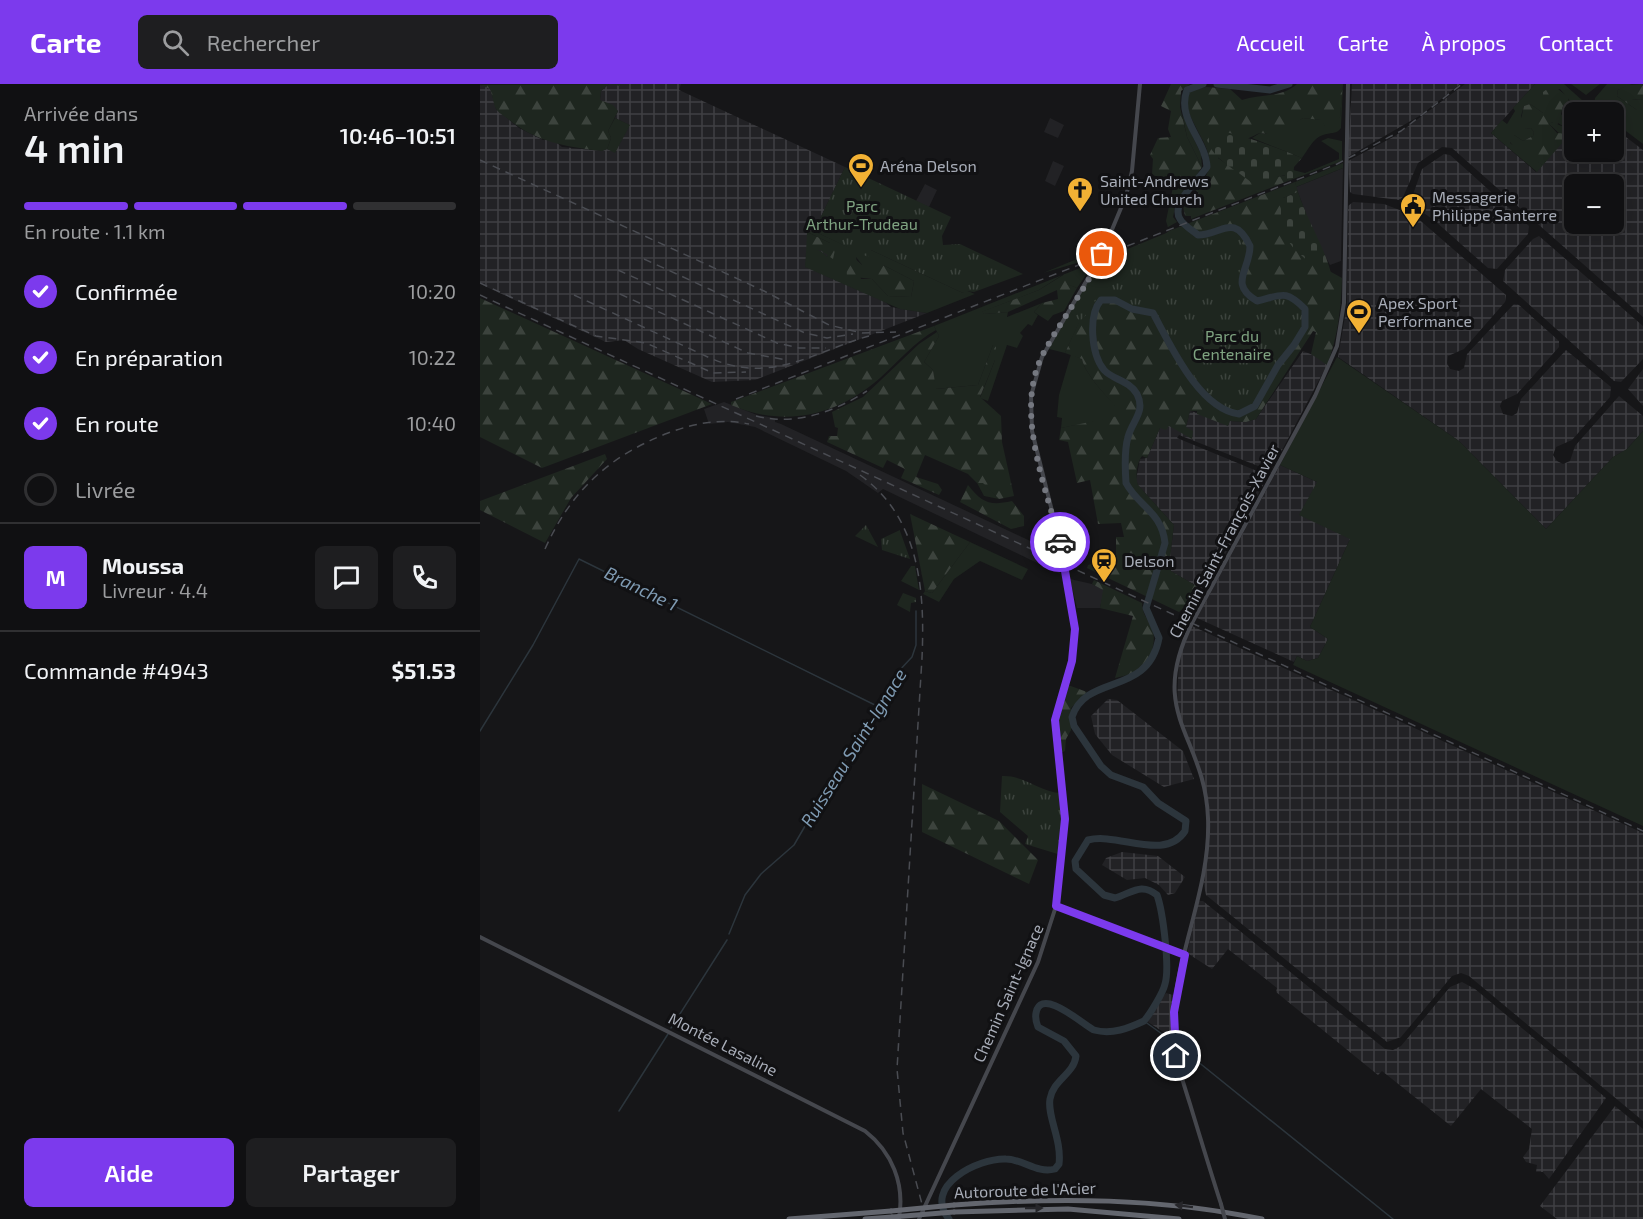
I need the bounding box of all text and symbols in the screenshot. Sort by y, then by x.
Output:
search box [138,15,558,69]
text: Carte [30,25,102,59]
icon: search [159,26,192,59]
text: Rechercher [207,29,320,55]
text: Accueil [1236,30,1305,55]
text: Carte [1338,30,1389,55]
text: À propos [1422,30,1506,55]
text: Contact [1539,30,1613,55]
text: Arrivée dans [24,101,138,125]
map controls [1564,102,1624,234]
button: + [1564,102,1624,162]
text: 10:46–10:51 [340,122,456,148]
text: 4 min [24,124,125,171]
sports icon: Aréna Delson [846,151,876,189]
place label: Aréna Delson [880,156,977,175]
place label: Saint-Andrews United Church [1100,171,1209,208]
button: − [1564,174,1624,234]
church icon: Saint-Andrews United Church [1065,175,1095,213]
place label: Messagerie Philippe Santerre [1432,187,1557,224]
public building icon: Messagerie Philippe Santerre [1398,191,1428,229]
park label: Parc Arthur-Trudeau [806,196,918,233]
text: En route · 1.1 km [24,219,166,243]
pin [1076,228,1127,279]
icon: bag [1085,237,1118,270]
icon: check [24,275,57,308]
text: Confirmée [75,278,178,304]
text: 10:20 [408,279,456,303]
place label: Apex Sport Performance [1378,293,1472,330]
sports icon: Apex Sport Performance [1344,297,1374,335]
park label: Parc du Centenaire [1193,326,1271,363]
icon: check [24,341,57,374]
text: En préparation [75,344,223,370]
text: 10:22 [409,345,456,369]
icon: check [24,407,57,440]
text: En route [75,410,159,436]
text: 10:40 [407,411,456,435]
street label: Chemin Saint-François-Xavier [1164,440,1284,641]
text: Livrée [75,476,136,502]
courier [1030,512,1090,572]
icon: car [1044,526,1077,559]
button: chat [315,546,378,609]
button: phone [393,546,456,609]
station icon: Delson [1089,546,1119,584]
place label: Delson [1124,551,1174,570]
text: Moussa [102,552,184,578]
water label: Branche 1 [601,561,682,615]
text: M [45,564,66,590]
text: Livreur · 4.4 [102,578,208,602]
text: Commande #4943 [24,657,209,683]
text: $51.53 [392,657,456,683]
water label: Ruisseau Saint-Ignace [796,664,911,831]
street label: Chemin Saint-Ignace [968,921,1047,1065]
street label: Montée Lasaline [666,1008,781,1079]
pin [1150,1030,1201,1081]
icon: home [1159,1039,1192,1072]
button: Aide [24,1138,234,1207]
button: Partager [246,1138,456,1207]
street label: Autoroute de l'Acier [954,1178,1097,1201]
one-way arrow [1174,1202,1193,1211]
one-way arrow [1024,1203,1043,1213]

